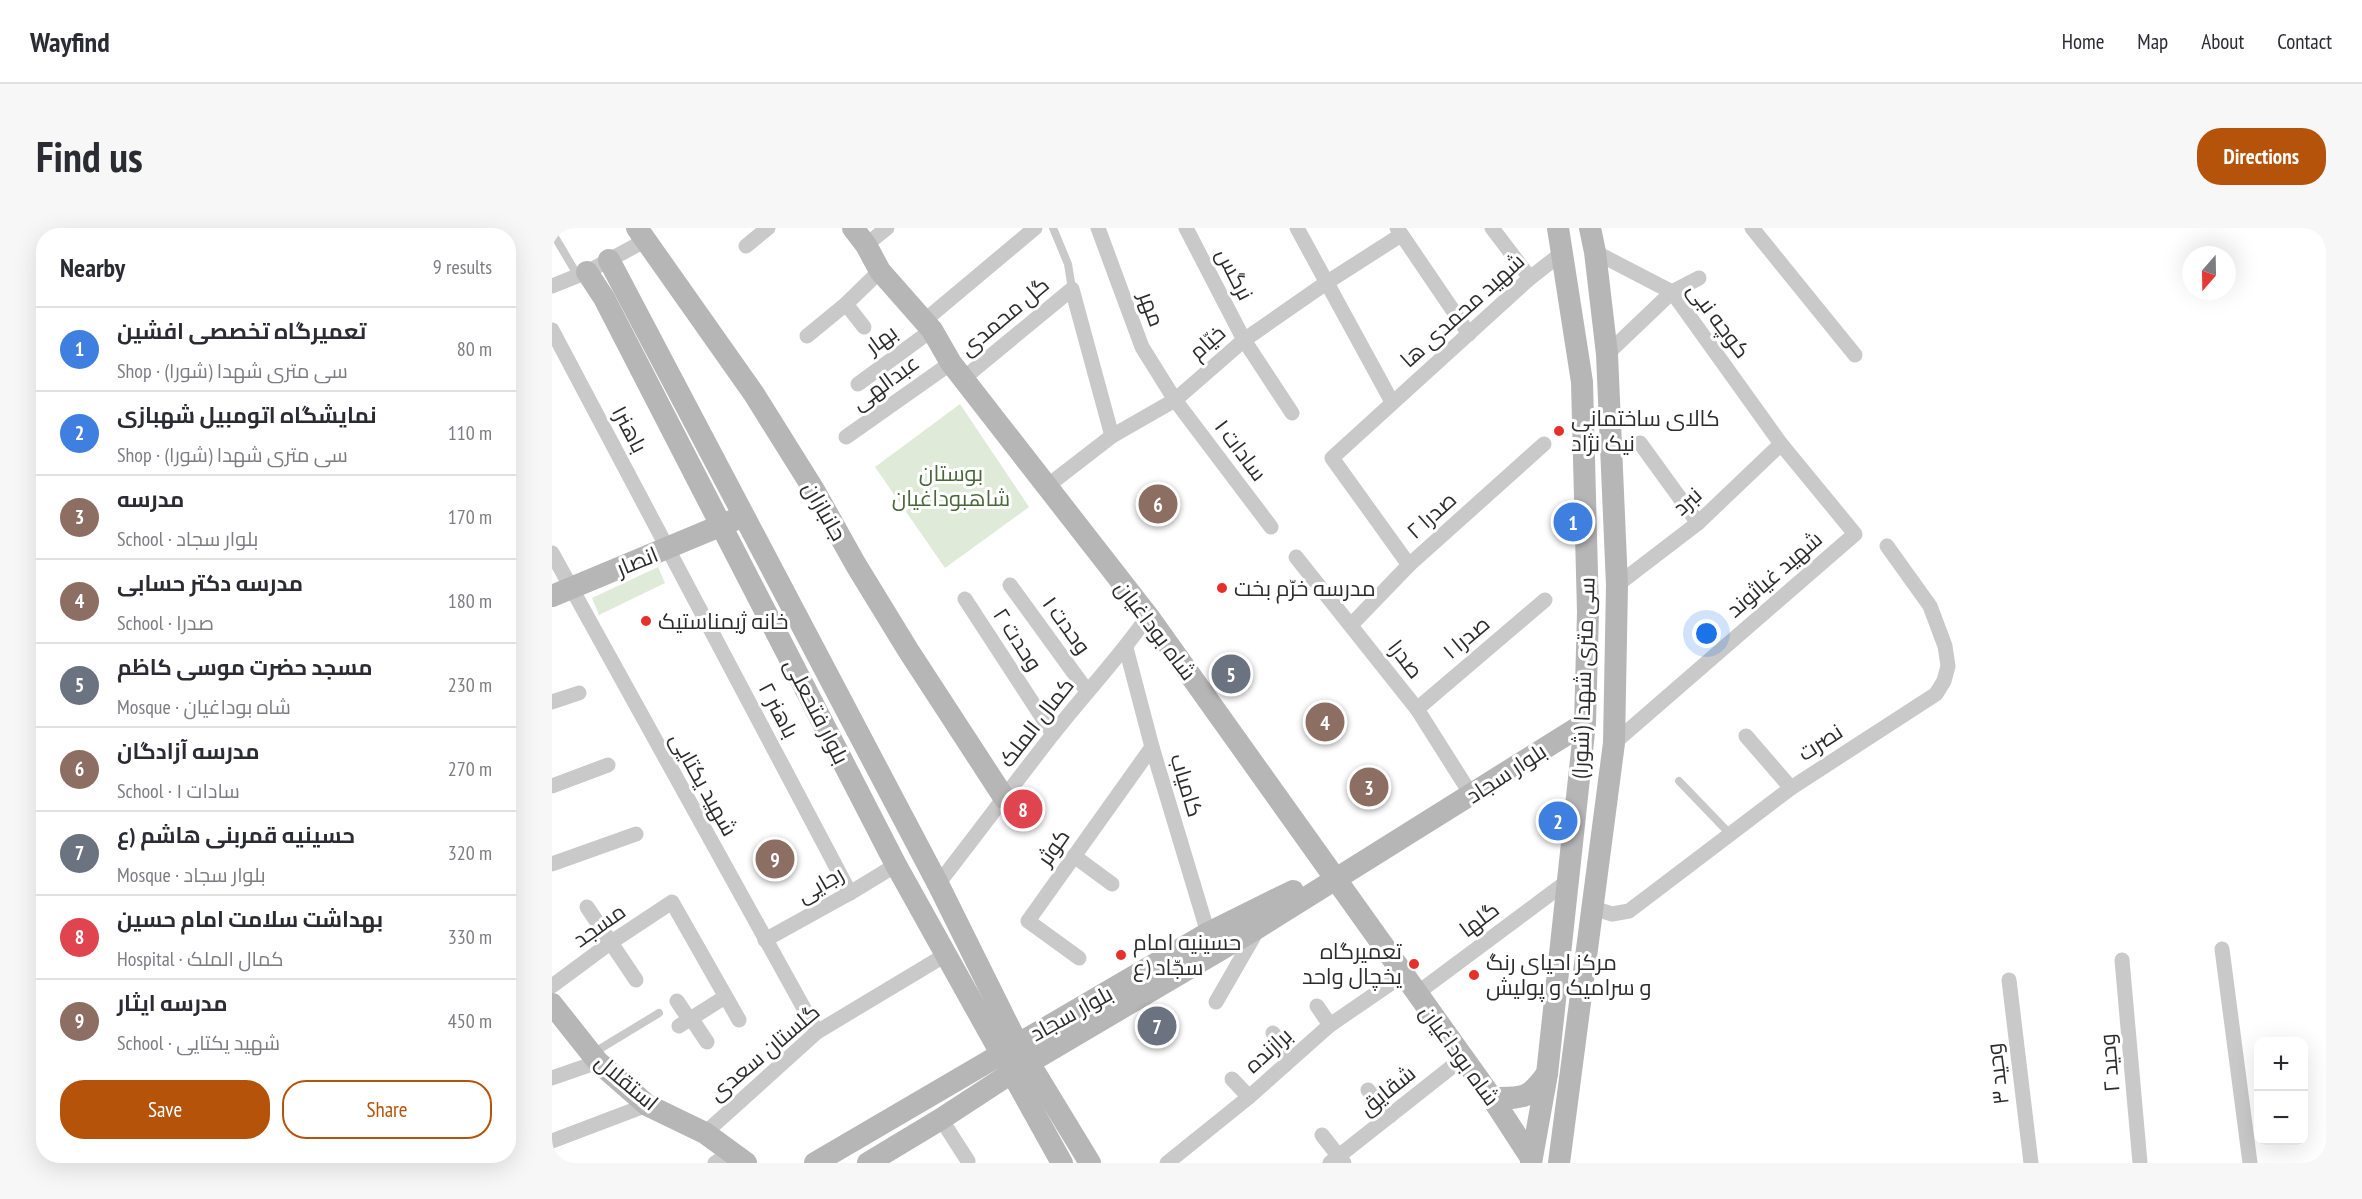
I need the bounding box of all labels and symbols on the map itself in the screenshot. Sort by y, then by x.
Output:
street label: نرگس [1210,243,1260,305]
north arrow [2182,246,2236,300]
street label: شهید محمدی ها [1394,247,1530,373]
street label: گل محمدی [953,270,1055,362]
street label: کوچه نبی [1681,276,1757,364]
street label: مهر [1132,286,1171,330]
street label: بهار [858,318,902,361]
street label: خیّام [1183,319,1232,367]
street label: عبدالهی [846,348,924,416]
street label: باهنر۱ [606,400,654,458]
place label: کالای ساختمانی نیک نژاد [1571,404,1720,457]
street label: سادات ۱ [1209,414,1273,486]
marker: کالای ساختمانی نیک نژاد [1552,424,1566,438]
park label: بوستان شاهبوداغیان [892,459,1010,512]
street label: جانبازان [797,476,853,546]
street label: نبرد [1667,481,1707,521]
pin: 6 [1138,482,1178,526]
street label: صدرا ۲ [1400,485,1462,545]
pin: 1 [1554,500,1592,544]
street label: شهید غیاثوند [1720,525,1828,623]
street label: انصار [610,540,662,583]
street label: شاه بوداغیان [1109,574,1203,686]
place label: مدرسه خرّم بخت [1234,574,1376,604]
street label: سی متری شهدا (شورا) [1565,577,1601,779]
marker: مدرسه خرّم بخت [1215,581,1229,595]
street label: وحدت ۱ [1037,591,1097,659]
street label: وحدت ۲ [987,602,1049,676]
place label: خانه ژیمناستیک [658,607,789,635]
street label: صدرا ۱ [1437,609,1495,665]
marker: خانه ژیمناستیک [639,614,653,628]
your location [1692,619,1721,648]
street label: صدرا [1382,634,1430,684]
pin: 5 [1212,652,1250,696]
street label: بلوار فتحعلی [778,653,856,769]
street label: کمال الملک [992,672,1080,772]
street label: باهنر ۲ [753,677,805,743]
pin: 4 [1306,700,1344,744]
street label: نصرت [1792,717,1848,767]
street label: شهید یکتایی [664,727,744,841]
street label: بلوار سجاد [1461,737,1551,809]
street label: کامیاب [1164,750,1210,820]
pin: 3 [1350,764,1388,810]
pin: 8 [1004,786,1042,832]
pin: 2 [1538,798,1578,844]
street label: کوثر [1029,823,1076,873]
pin: 9 [756,836,794,882]
street label: رجایی [791,859,849,909]
street label: گلها [1454,895,1504,943]
street label: مسجد [567,897,631,953]
place label: حسینیه امام سجّاد (ع [1133,928,1241,982]
place label: تعمیرگاه یخچال واحد [1302,937,1402,991]
marker: حسینیه امام سجّاد (ع [1114,948,1128,962]
place label: مرکز احیای رنگ و سرامیک و پولیش [1486,948,1651,1002]
marker: تعمیرگاه یخچال واحد [1407,957,1421,971]
marker: مرکز احیای رنگ و سرامیک و پولیش [1467,968,1481,982]
street label: بلوار سجاد [1025,979,1117,1047]
street label: گلستان سعدی [703,997,825,1107]
street label: شاه بوداغیان [1414,999,1506,1111]
pin: 7 [1138,1004,1176,1048]
street label: برازنده [1238,1021,1298,1079]
street label: وحید ۲ [2092,1033,2126,1093]
street label: وحید ۳ [1979,1042,2015,1106]
street label: استقلال [590,1047,664,1117]
street label: شقایق [1353,1059,1421,1121]

